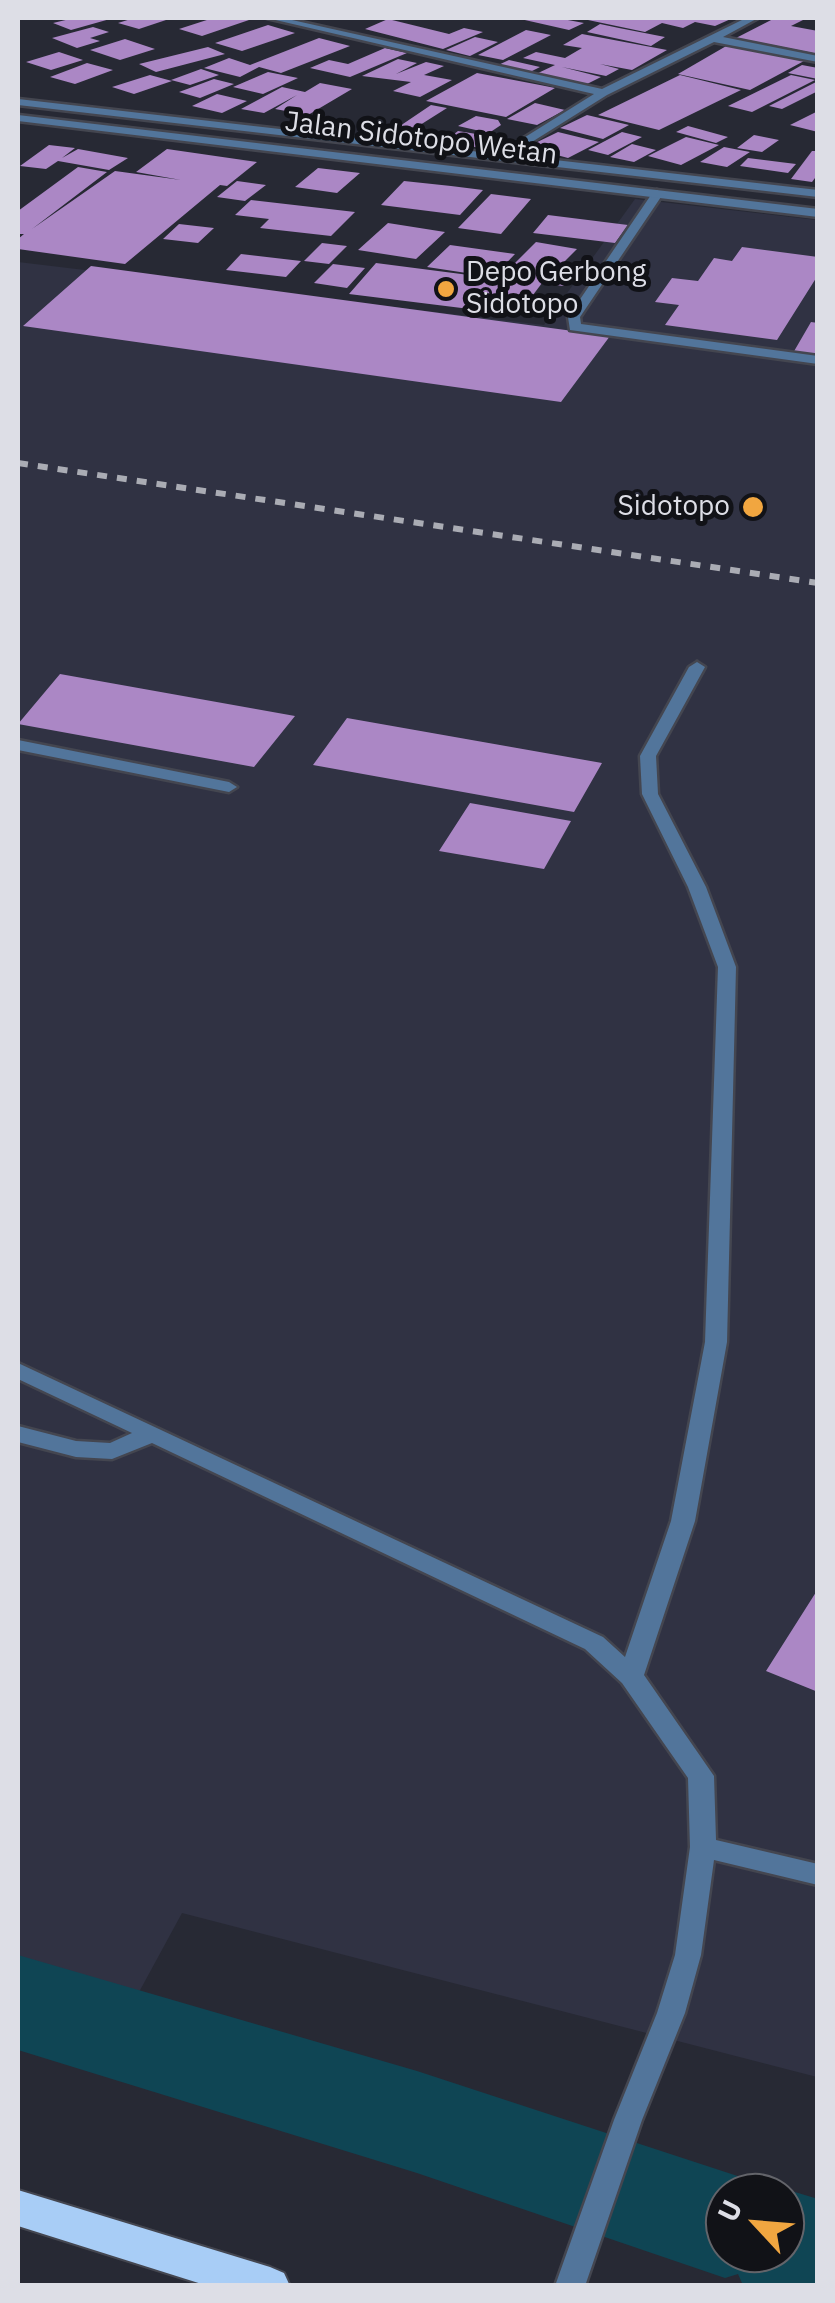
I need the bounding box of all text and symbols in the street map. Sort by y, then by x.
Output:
street label: Jalan Sidotopo Wetan [283,106,559,172]
place label: Depo Gerbong Sidotopo [466,256,646,322]
marker: Depo Gerbong Sidotopo [435,278,457,300]
place label: Sidotopo [617,490,730,524]
marker: Sidotopo [740,494,766,520]
north arrow [705,2173,805,2273]
text: U [708,2194,750,2227]

